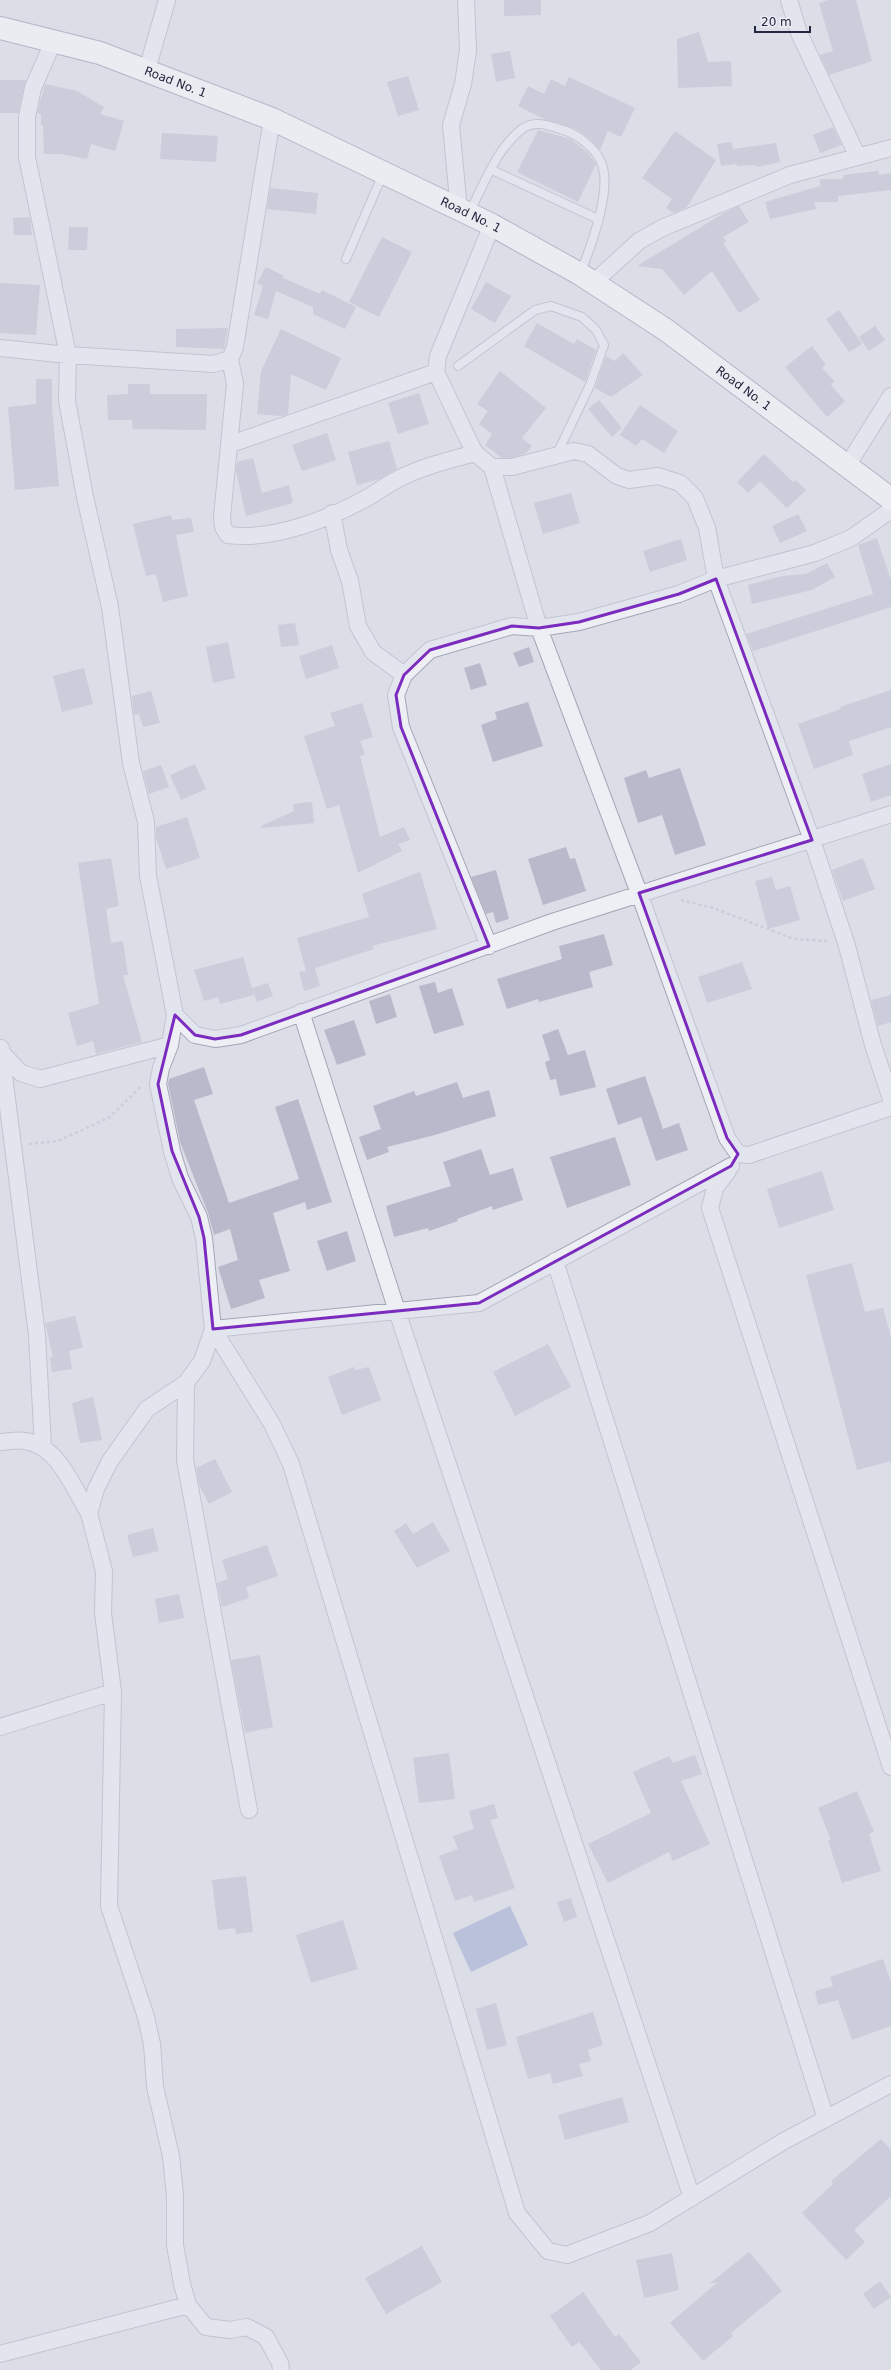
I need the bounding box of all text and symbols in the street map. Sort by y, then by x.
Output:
scale bar [755,8,810,34]
text: 20 m [761,15,792,29]
street label: Road No. 1 [143,64,209,100]
street label: Road No. 1 [438,194,503,236]
street label: Road No. 1 [713,363,774,414]

